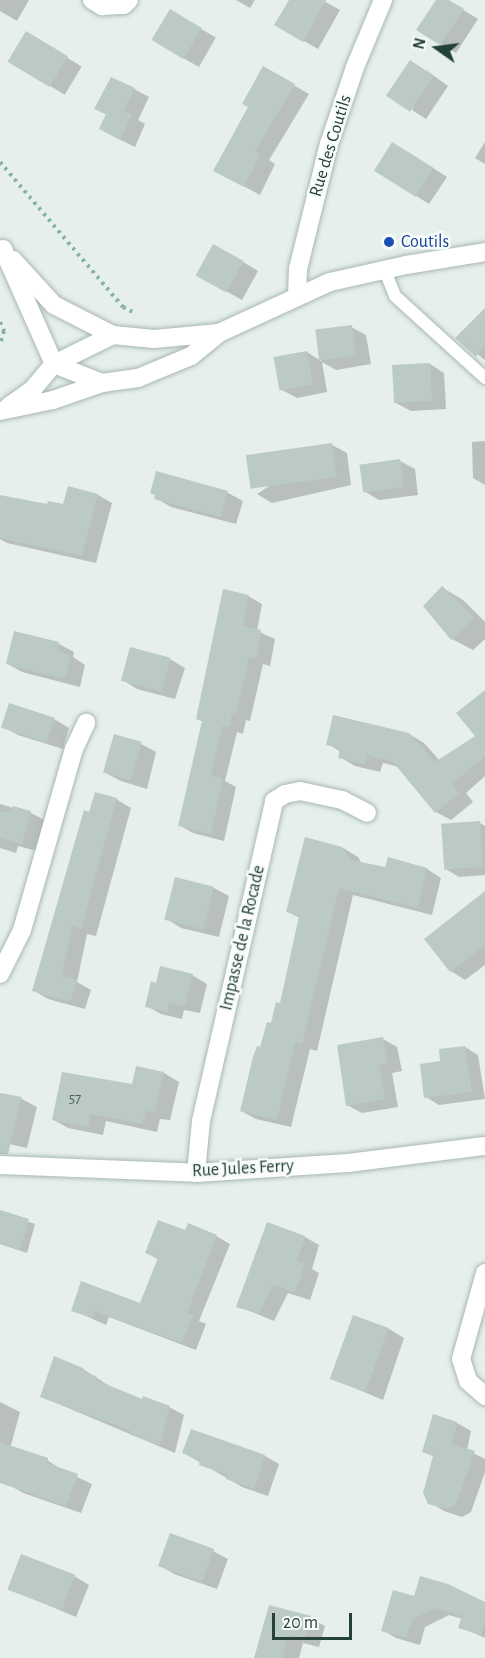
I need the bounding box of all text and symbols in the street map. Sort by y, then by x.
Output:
north arrow [407,18,467,78]
text: N [410,36,429,51]
street label: Rue des Coutils [305,92,357,200]
place label: Coutils [401,231,449,253]
marker: Coutils [382,235,396,249]
street label: Impasse de la Rocade [216,863,270,1013]
house number: 57 [69,1090,81,1108]
street label: Rue Jules Ferry [192,1156,294,1182]
scale bar [275,1601,354,1639]
text: 20 m [283,1614,318,1632]

